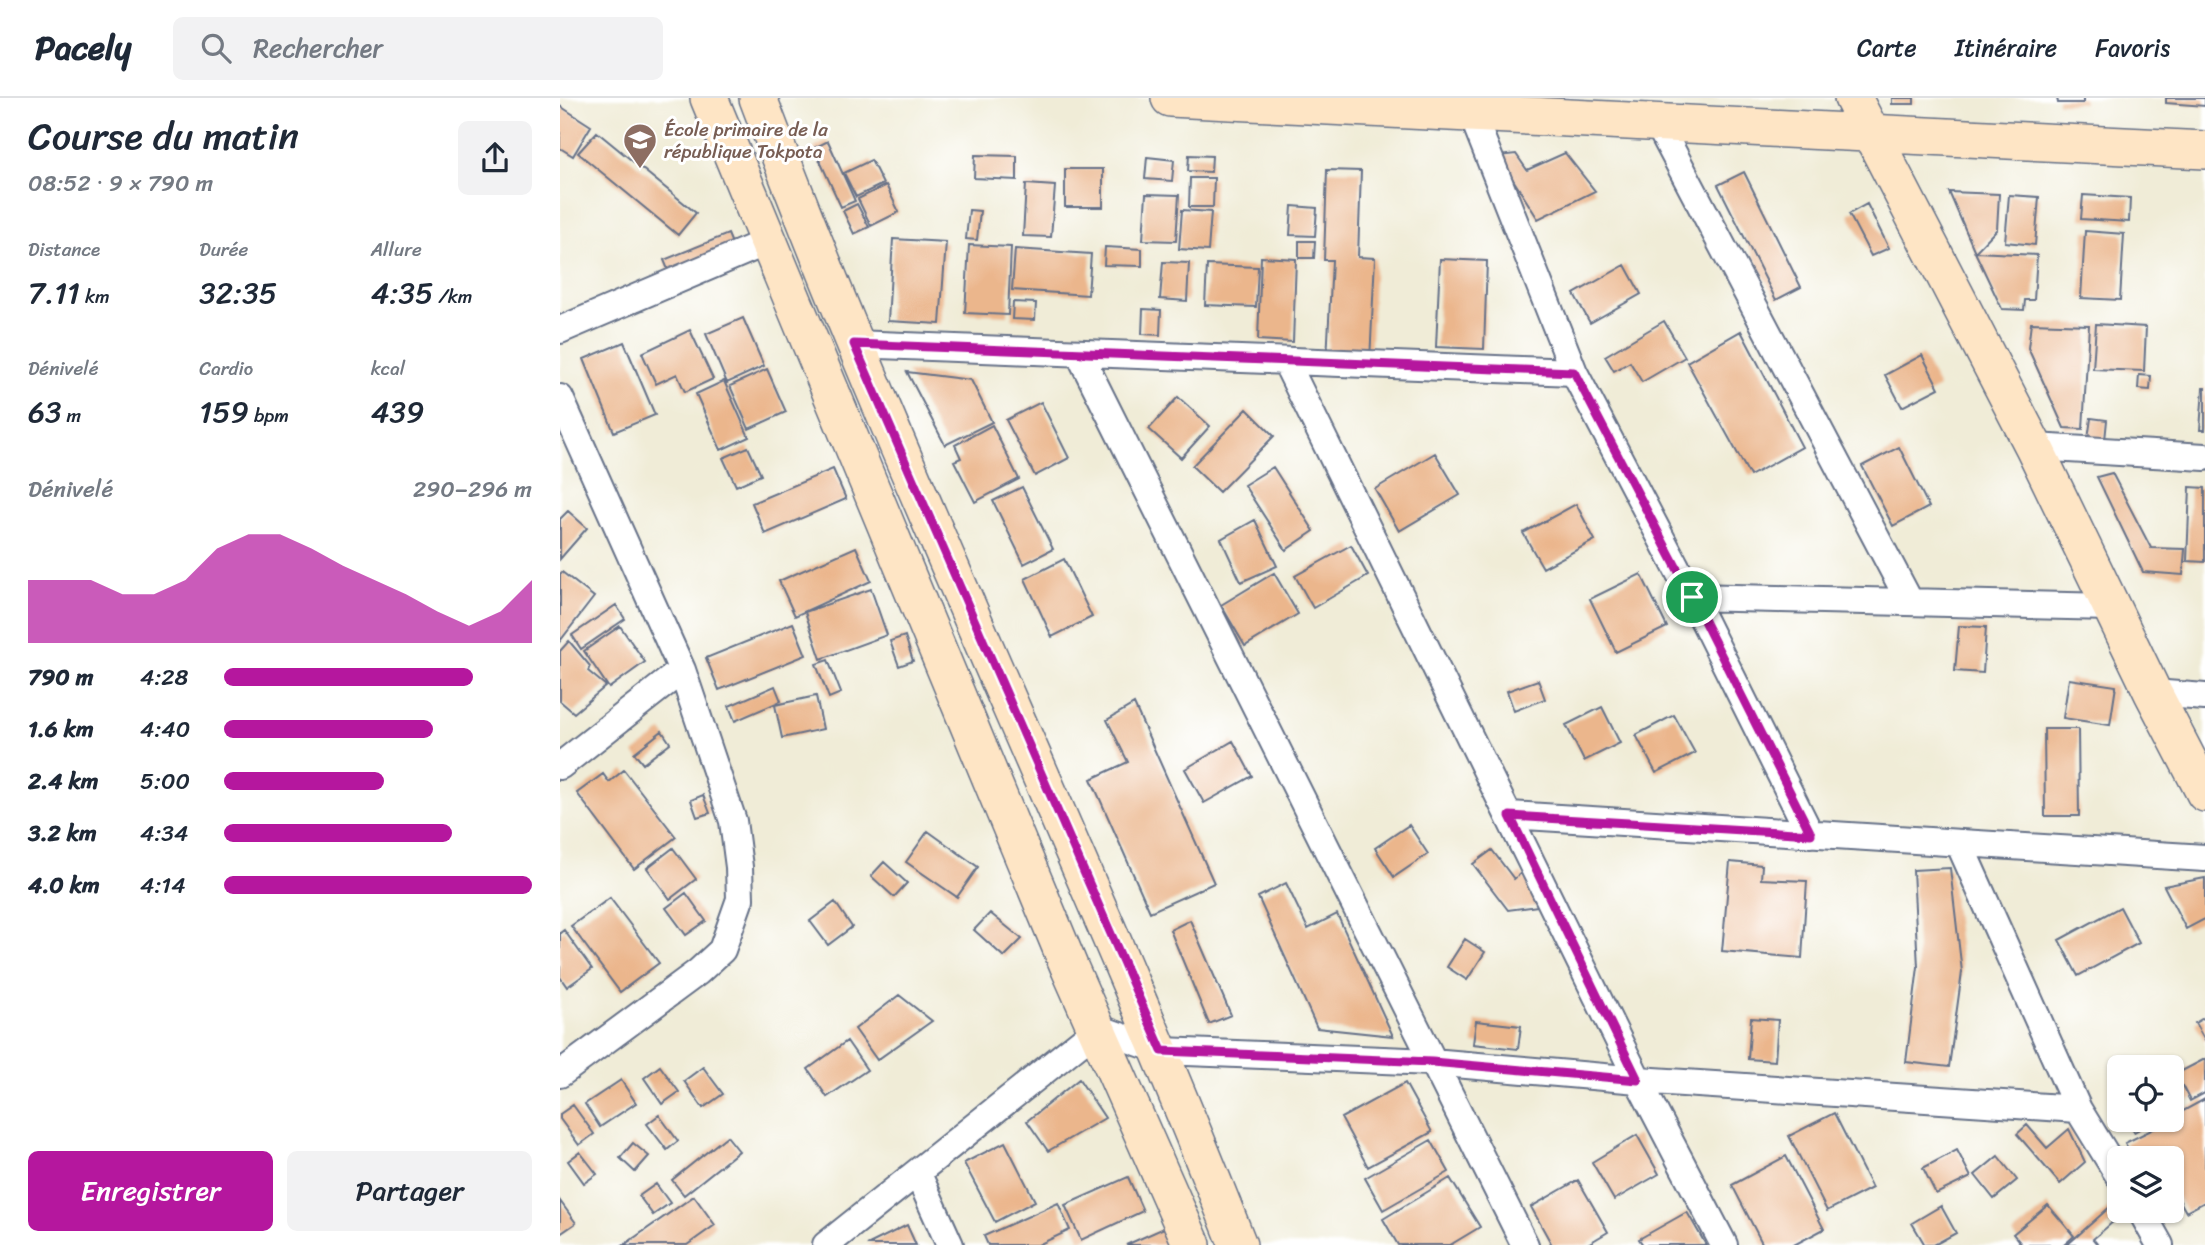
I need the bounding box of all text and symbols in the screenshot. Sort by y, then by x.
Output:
search box [173,17,663,80]
text: Pacely [35,19,131,77]
text: Rechercher [253,25,383,71]
text: Carte [1857,27,1917,69]
text: Itinéraire [1955,27,2057,69]
text: Favoris [2095,27,2170,69]
icon: search [197,29,235,67]
text: Course du matin [28,103,299,170]
place label: École primaire de la république Tokpota [664,113,828,168]
button: share [458,121,532,195]
school or university icon: École primaire de la république Tokpota [621,121,659,170]
text: 08:52 · 9 × 790 m [28,163,213,204]
text: Distance [28,233,100,266]
text: Durée [199,233,248,266]
text: Allure [371,233,422,266]
text: 7.11 [28,266,80,320]
text: 32:35 [199,266,277,320]
text: 4:35 [371,266,433,320]
text: km [80,280,110,313]
text: /km [433,280,472,313]
text: Dénivelé [28,352,98,385]
text: Cardio [199,352,253,385]
text: kcal [371,352,405,385]
text: 63 [28,385,62,439]
text: 159 [199,385,249,439]
text: 439 [371,385,424,439]
text: m [62,399,81,432]
text: bpm [249,399,289,432]
text: Dénivelé [28,469,113,510]
text: 290–296 m [413,469,532,510]
pin [1662,567,1722,627]
icon: arrive [1673,578,1711,616]
text: 790 m [28,657,93,698]
text: 4:28 [140,657,188,698]
text: 1.6 km [28,709,94,750]
text: 4:40 [140,709,190,750]
text: 2.4 km [28,761,98,802]
text: 5:00 [140,761,190,802]
text: 3.2 km [28,813,97,854]
text: 4:34 [140,813,188,854]
text: 4.0 km [28,865,100,906]
text: 4:14 [140,865,186,906]
map controls [2107,1055,2184,1223]
button: locate [2107,1055,2184,1132]
button: layers [2107,1146,2184,1223]
button: Enregistrer [28,1151,273,1231]
button: Partager [287,1151,532,1231]

